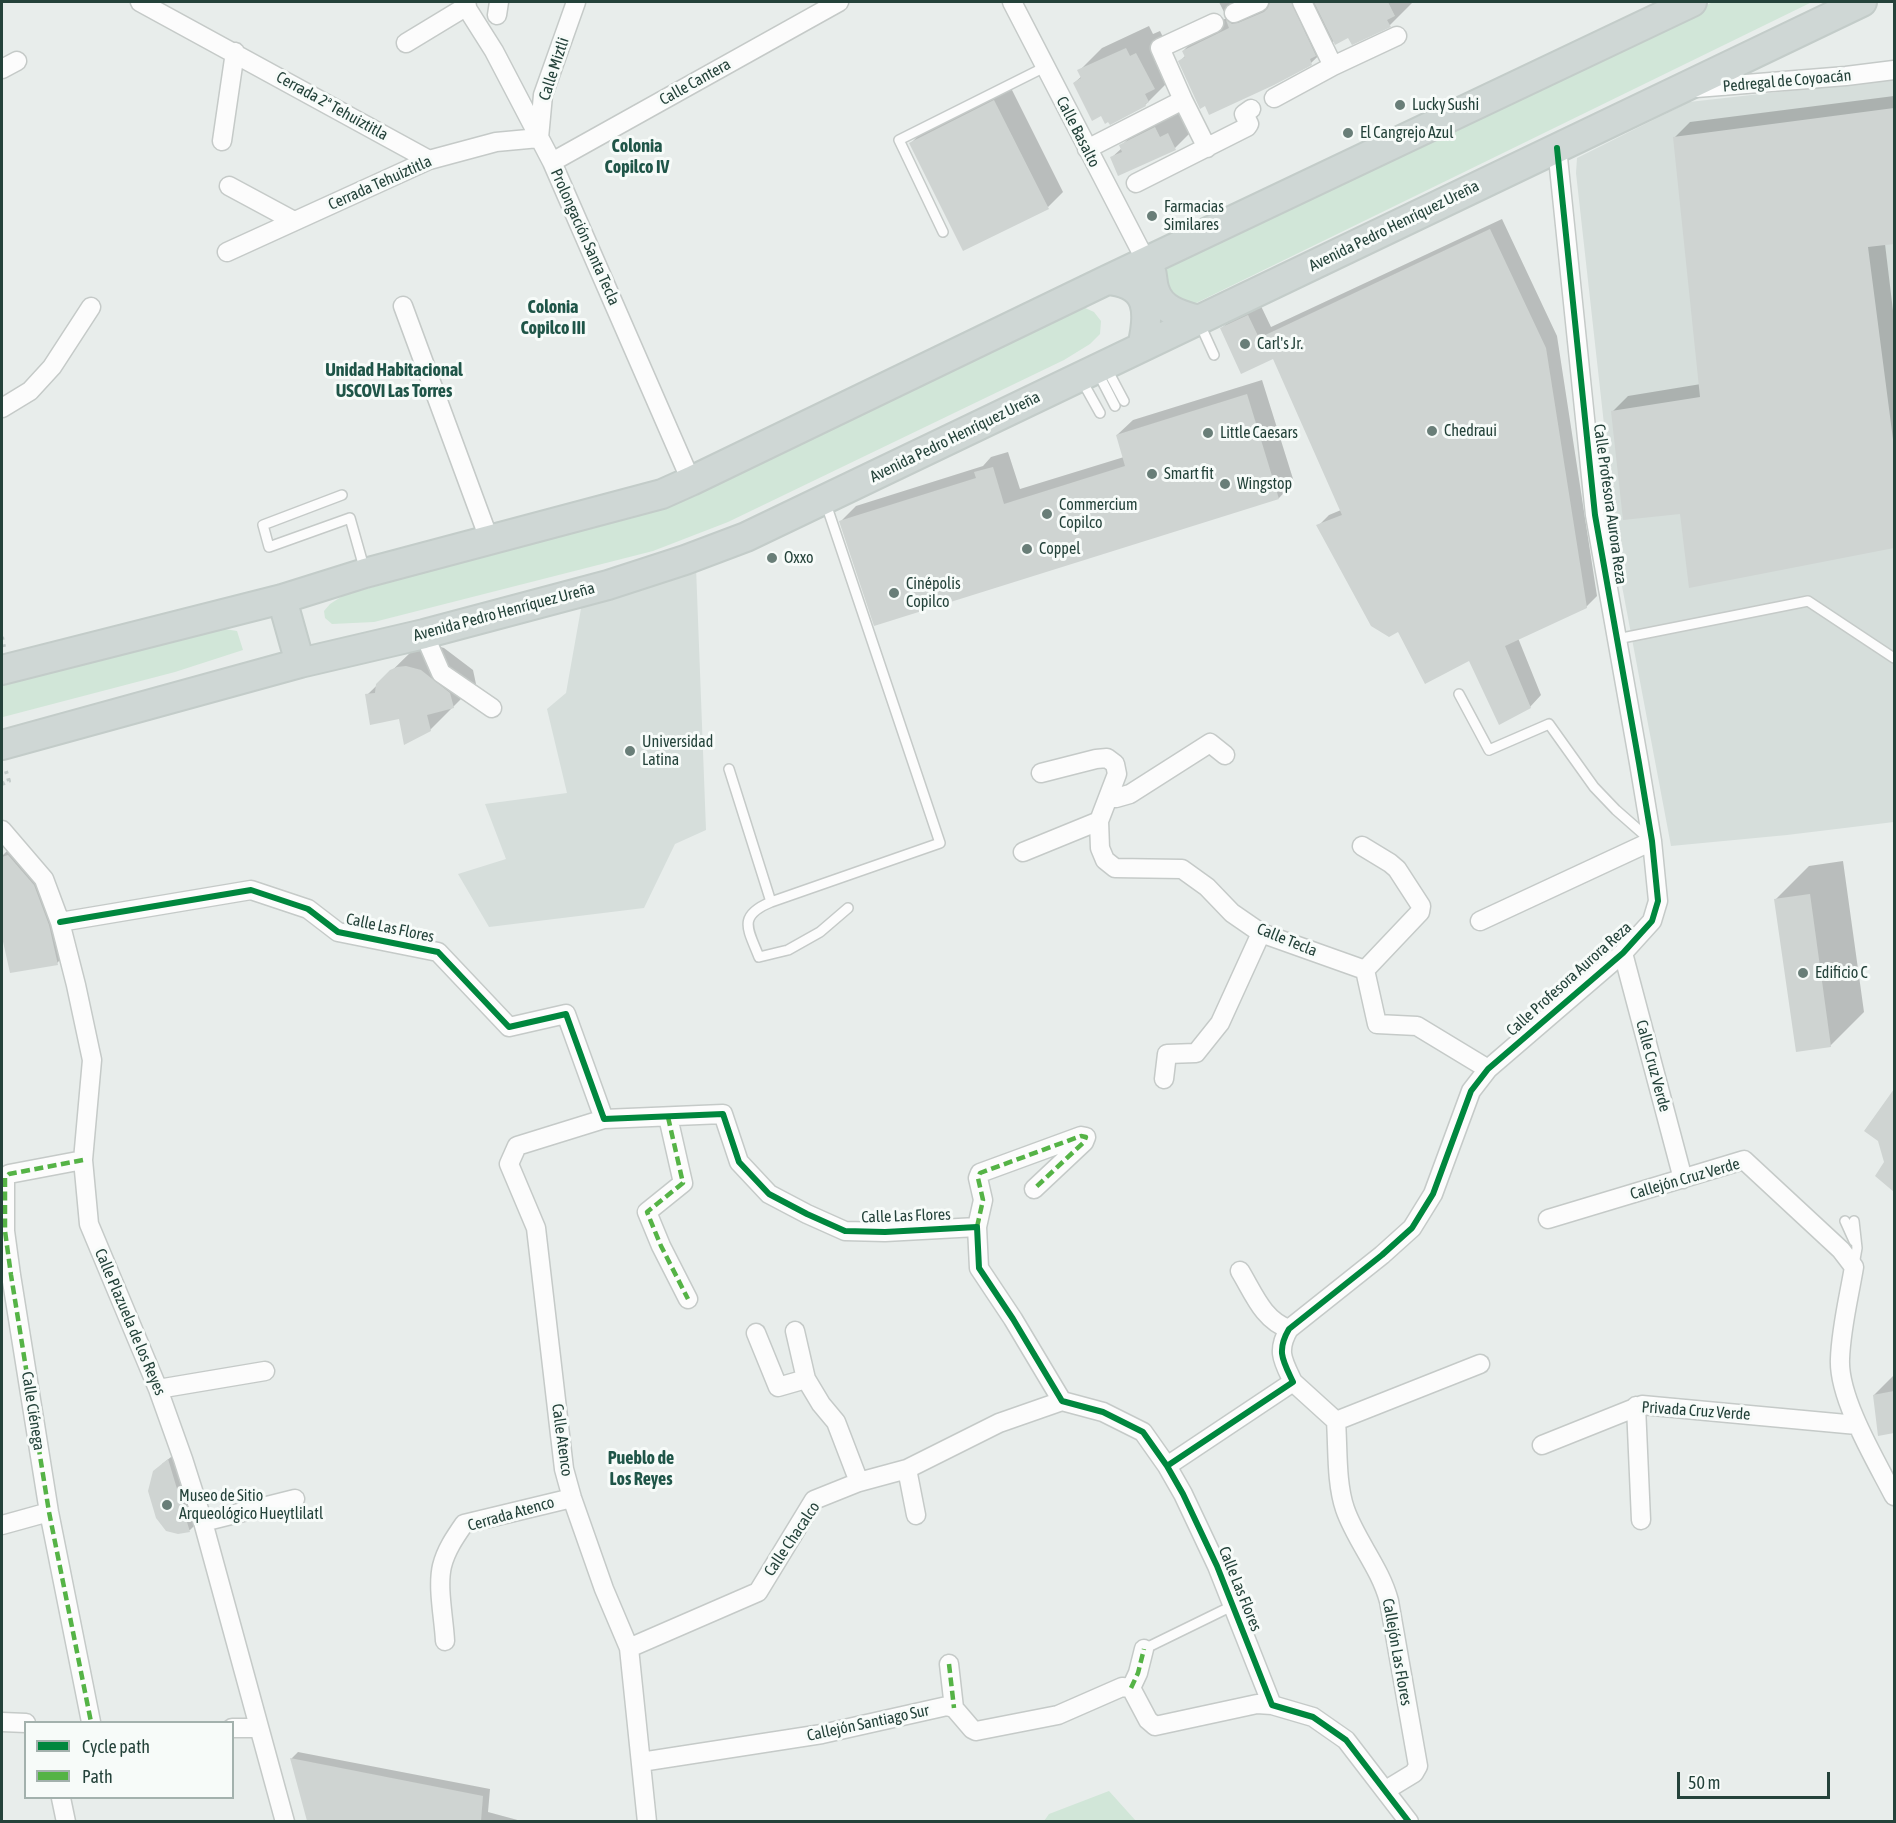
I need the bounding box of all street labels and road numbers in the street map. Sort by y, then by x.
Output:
street label: Calle Miztli [535,35,573,103]
street label: Calle Cantera [656,55,734,109]
street label: Pedregal de Coyoacán [1722,66,1852,96]
street label: Cerrada 2ª Tehuiztitla [273,67,391,145]
street label: Calle Basalto [1052,93,1104,171]
street label: Cerrada Tehuiztitla [325,152,435,214]
street label: Prolongación Santa Tecla [546,166,624,308]
street label: Avenida Pedro Henríquez Ureña [1306,176,1482,276]
street label: Avenida Pedro Henríquez Ureña [867,387,1043,487]
street label: Calle Profesora Aurora Reza [1589,423,1631,585]
street label: Avenida Pedro Henríquez Ureña [411,579,597,645]
street label: Calle Las Flores [344,909,436,947]
street label: Calle Profesora Aurora Reza [1503,918,1635,1040]
street label: Calle Tecla [1254,919,1320,961]
street label: Calle Cruz Verde [1632,1018,1674,1114]
street label: Callejón Cruz Verde [1628,1154,1742,1204]
street label: Calle Las Flores [861,1205,951,1227]
street label: Calle Plazuela de los Reyes [90,1246,170,1398]
street label: Calle Ciénega [17,1370,49,1452]
street label: Privada Cruz Verde [1641,1398,1751,1424]
street label: Calle Atenco [547,1402,577,1478]
street label: Cerrada Atenco [466,1493,556,1535]
street label: Calle Chacalco [760,1498,824,1580]
street label: Calle Las Flores [1214,1544,1266,1634]
street label: Callejón Las Flores [1378,1597,1416,1707]
street label: Callejón Santiago Sur [805,1701,931,1745]

